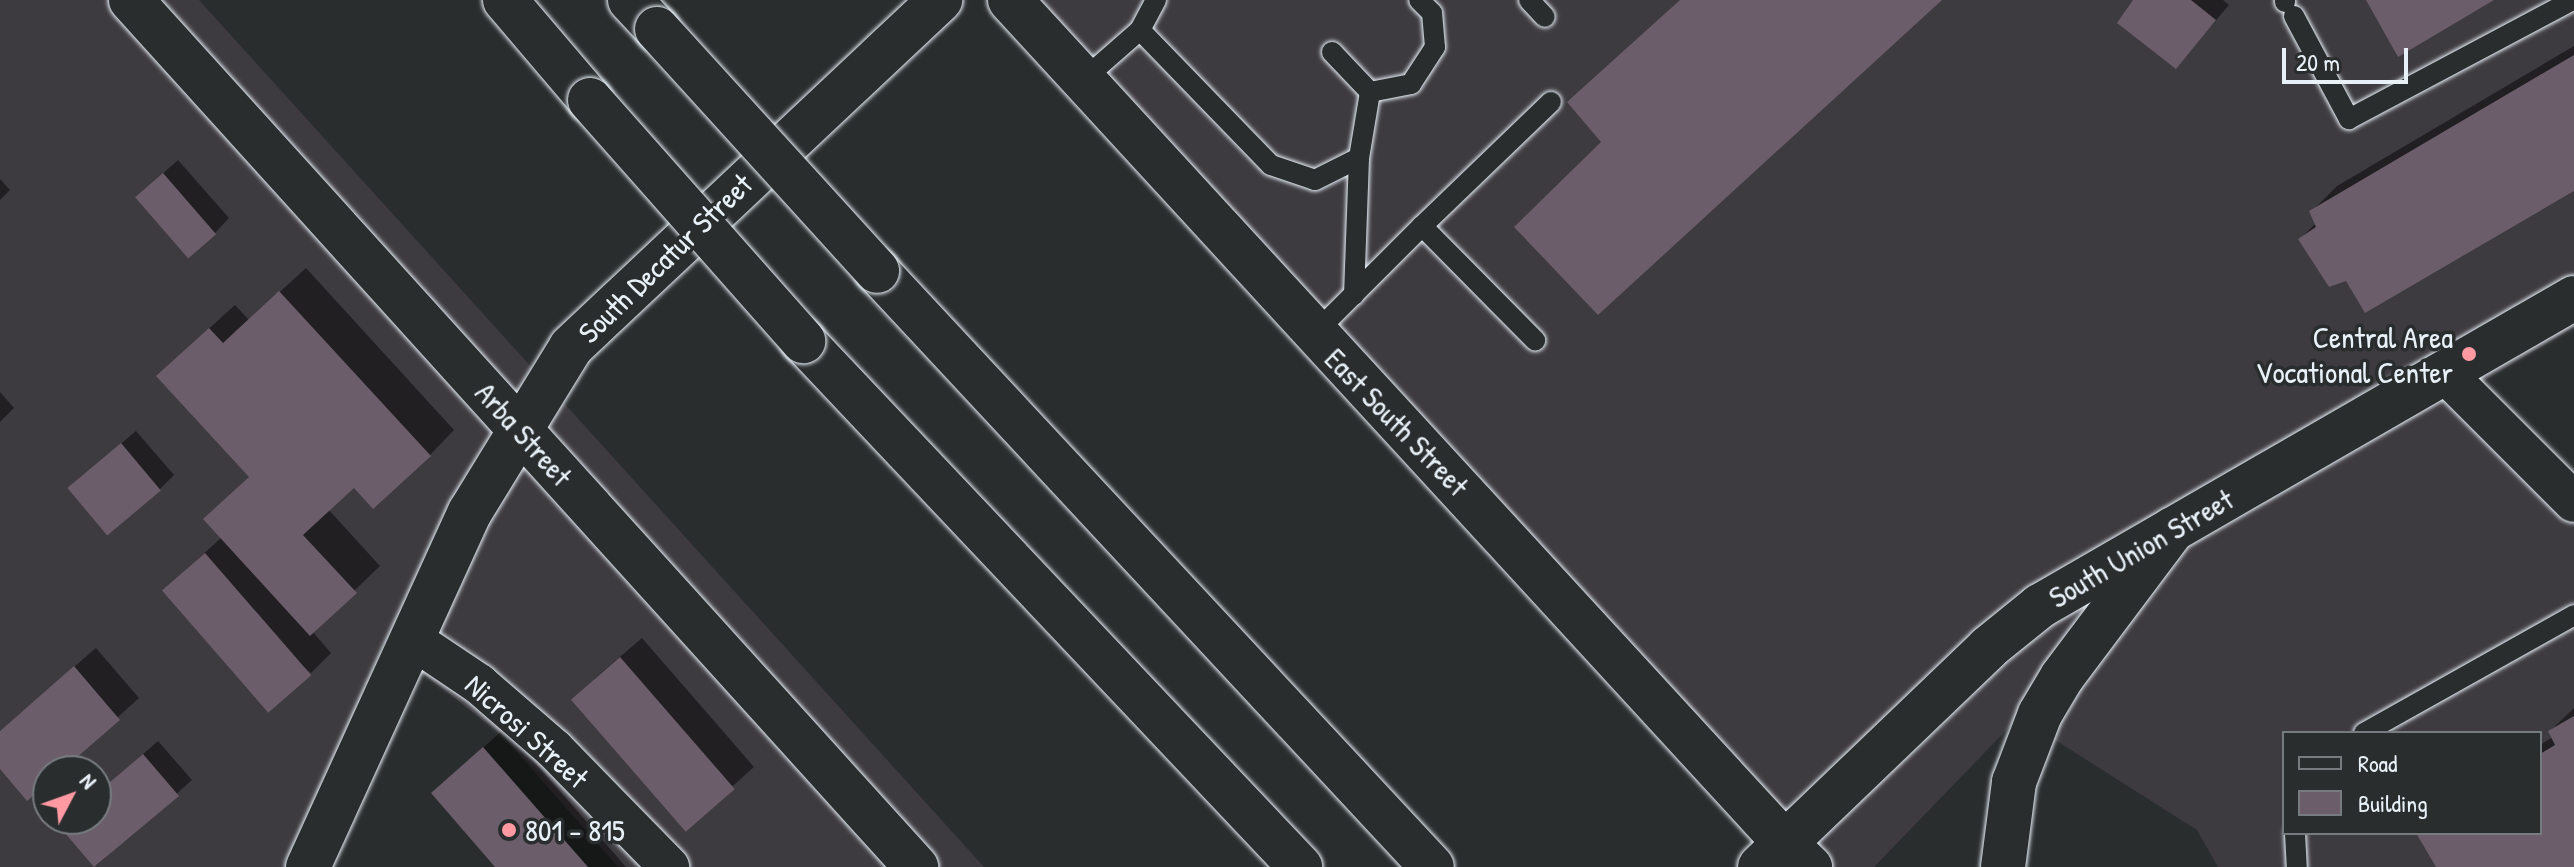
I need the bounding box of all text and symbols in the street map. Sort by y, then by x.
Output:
scale bar [2286,32,2412,82]
text: 20 m [2296,46,2340,78]
street label: South Decatur Street [571,166,759,350]
place label: Central Area Vocational Center [2256,319,2453,390]
street label: East South Street [1318,341,1476,503]
marker: Central Area Vocational Center [2460,345,2478,363]
street label: Arba Street [468,375,580,493]
street label: South Union Street [2042,481,2240,615]
street label: Nicrosi Street [458,666,596,796]
legend [2282,731,2542,835]
text: Road [2358,747,2397,779]
north arrow [32,755,112,835]
text: N [73,766,104,795]
text: Building [2358,787,2428,819]
place label: 801 - 815 [525,812,625,848]
marker: 801 - 815 [500,821,518,839]

